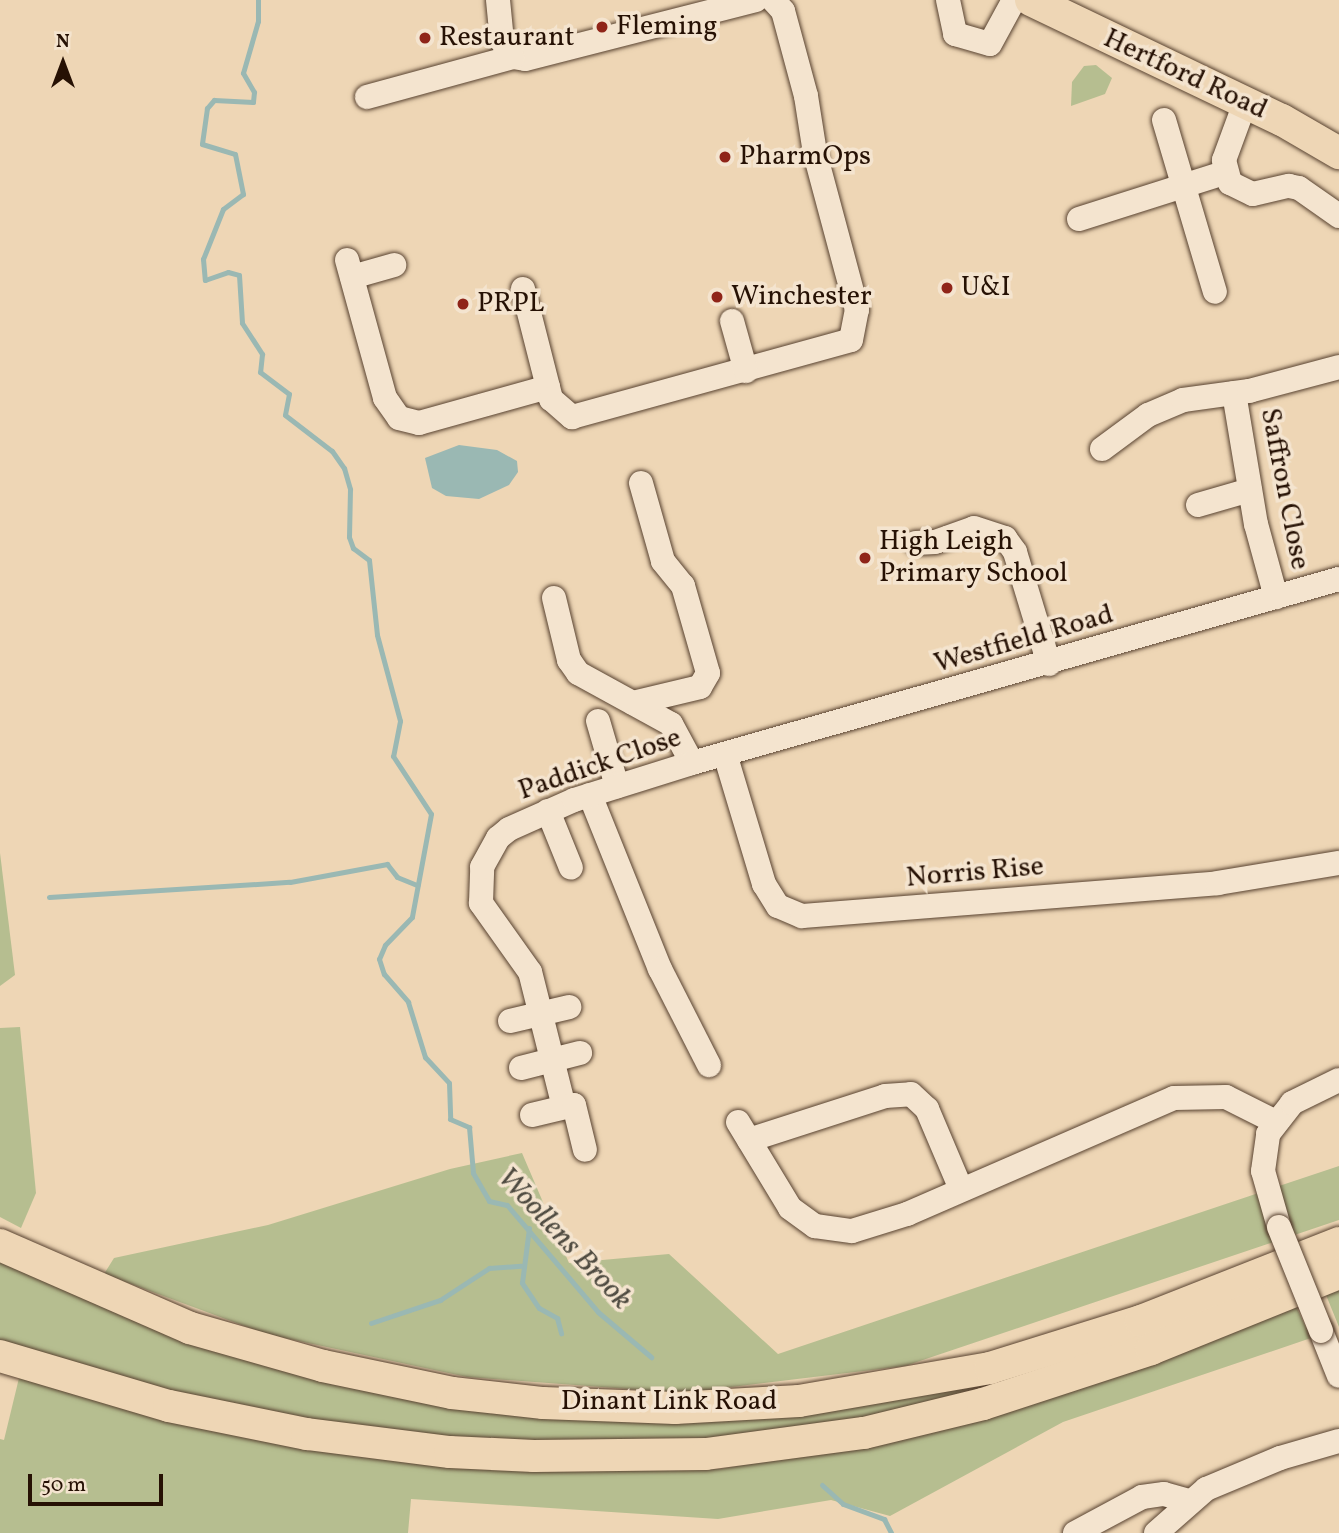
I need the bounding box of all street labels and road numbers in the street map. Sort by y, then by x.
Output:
street label: Hertford Road [1098,22,1272,128]
street label: Saffron Close [1252,405,1316,573]
street label: Westfield Road [931,598,1117,682]
street label: Paddick Close [514,721,686,809]
street label: Norris Rise [905,850,1045,896]
street label: Dinant Link Road [561,1385,777,1419]

